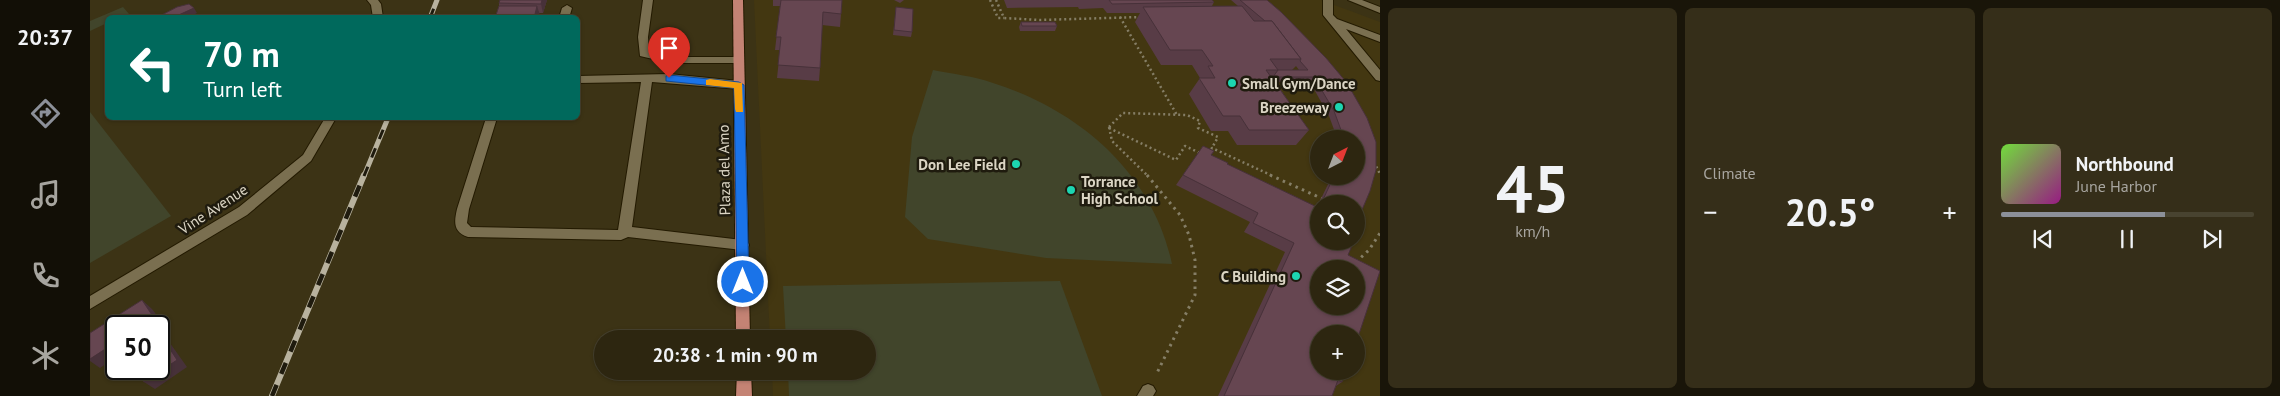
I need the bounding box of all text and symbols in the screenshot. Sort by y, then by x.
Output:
text: 20:37 [17,23,73,51]
pin [648,27,690,78]
text: 70 m [203,31,280,77]
icon: arrive [655,34,683,62]
icon: left [120,35,185,100]
place label: Small Gym/Dance [1242,74,1356,93]
text: Turn left [203,75,282,103]
marker: Small Gym/Dance [1226,77,1238,89]
icon: directions [28,96,63,131]
place label: Breezeway [1260,98,1330,117]
marker: Breezeway [1333,101,1345,113]
street label: Plaza del Amo [714,124,734,216]
north arrow [1310,130,1365,185]
map controls [1310,130,1365,380]
text: 45 [1496,146,1570,230]
text: Northbound [2076,152,2174,176]
place label: Don Lee Field [918,155,1006,174]
marker: Don Lee Field [1010,158,1022,170]
text: Climate [1703,163,1756,183]
place label: Torrance High School [1081,172,1159,208]
text: June Harbor [2076,176,2157,196]
icon: music [28,177,63,212]
street label: Vine Avenue [174,180,251,239]
marker: Torrance High School [1065,184,1077,196]
text: 20.5° [1785,187,1875,236]
text: − [1703,193,1717,230]
text: + [1943,193,1957,230]
button: search [1310,195,1365,250]
text: km/h [1515,221,1550,241]
icon: previous [2029,225,2057,253]
icon: pause [2113,225,2141,253]
icon: next [2198,225,2226,253]
position arrow [716,255,768,307]
icon: phone [28,258,63,293]
button: layers [1310,260,1365,315]
place label: C Building [1221,267,1286,286]
marker: C Building [1290,270,1302,282]
speed limit sign: 50 [105,315,170,380]
button: + [1310,325,1365,380]
icon: climate [28,338,63,373]
text: 20:38 · 1 min · 90 m [652,343,818,367]

